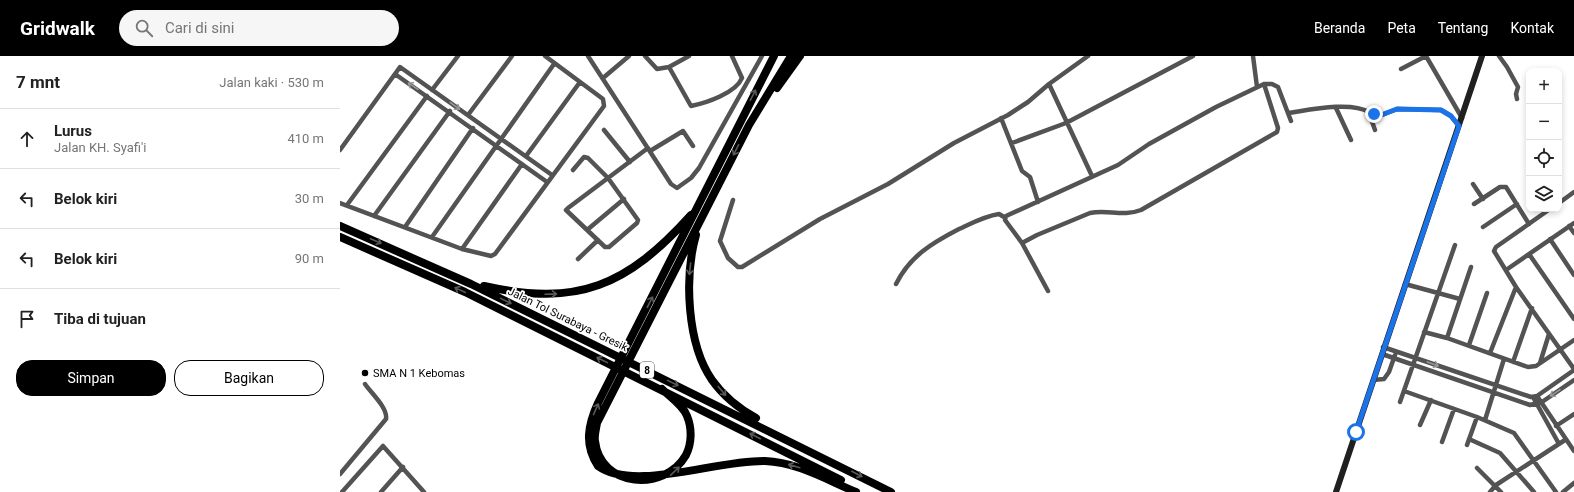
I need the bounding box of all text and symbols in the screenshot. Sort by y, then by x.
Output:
search box [119,10,399,46]
text: Gridwalk [20,17,95,40]
icon: search [133,17,155,39]
text: Cari di sini [165,19,234,37]
text: Beranda [1314,20,1365,36]
text: Peta [1387,20,1416,36]
text: Tentang [1438,20,1488,36]
text: Kontak [1510,20,1554,36]
map controls [1526,68,1562,212]
button: + [1526,68,1562,104]
text: 7 mnt [16,72,60,92]
text: Jalan kaki · 530 m [219,75,324,90]
one-way arrow [408,82,419,90]
one-way arrow [750,90,758,102]
one-way arrow [449,102,460,110]
button: − [1526,104,1562,140]
route end [1365,105,1383,123]
text: Lurus [54,122,92,140]
icon: ahead [16,128,38,150]
text: 410 m [287,131,324,146]
text: Jalan KH. Syafi'i [54,140,146,155]
button: locate [1526,140,1562,176]
one-way arrow [732,144,739,156]
button: layers [1526,176,1562,212]
icon: left [16,188,38,210]
text: Belok kiri [54,190,117,208]
text: 30 m [295,191,324,206]
one-way arrow [370,238,382,246]
icon: left [16,248,38,270]
text: Belok kiri [54,250,117,268]
text: 90 m [295,251,324,266]
one-way arrow [687,262,694,275]
street label: Jalan Tol Surabaya - Gresik [506,285,630,354]
one-way arrow [454,286,466,293]
one-way arrow [544,291,557,298]
one-way arrow [647,296,654,308]
one-way arrow [500,298,512,305]
icon: arrive [16,308,38,330]
text: Tiba di tujuan [54,310,146,328]
one-way arrow [596,356,608,363]
button: Simpan [16,360,166,396]
button: Bagikan [174,360,324,396]
one-way arrow [1427,361,1439,369]
road number: 8 [640,362,654,378]
place label: SMA N 1 Kebomas [373,367,465,380]
marker: SMA N 1 Kebomas [360,368,370,378]
one-way arrow [667,379,679,387]
one-way arrow [717,386,726,397]
one-way arrow [1549,389,1561,397]
one-way arrow [592,403,600,415]
route start [1347,423,1365,441]
one-way arrow [749,432,761,440]
one-way arrow [788,462,801,469]
one-way arrow [670,466,680,476]
one-way arrow [850,471,862,479]

